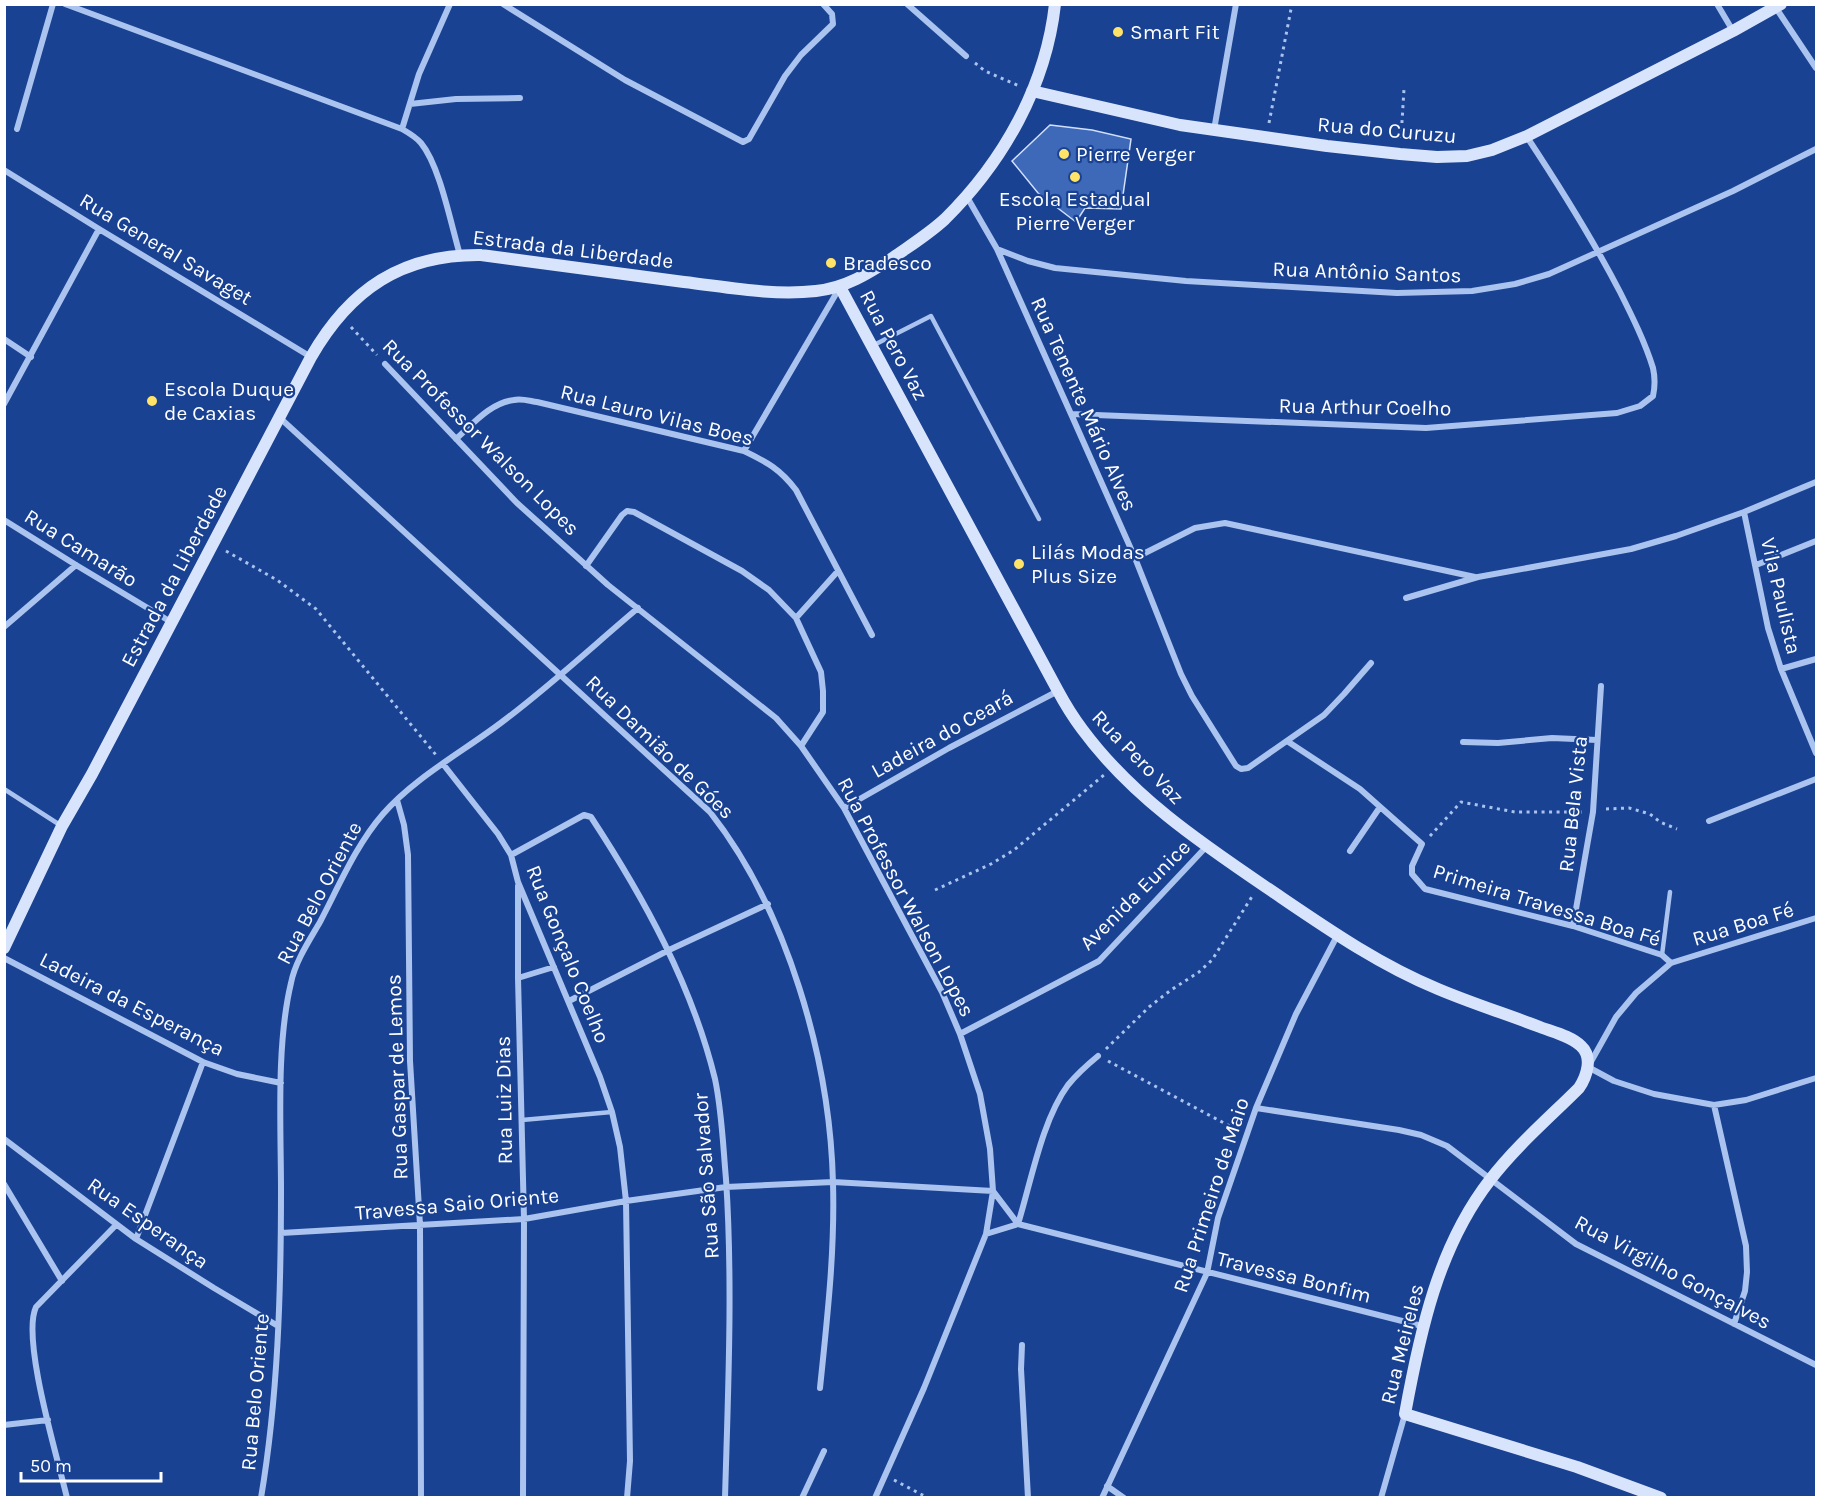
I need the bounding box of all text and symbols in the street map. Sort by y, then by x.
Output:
place label: Smart Fit [1130,20,1220,44]
marker: Smart Fit [1111,25,1125,39]
street label: Rua do Curuzu [1316,112,1458,148]
place label: Pierre Verger [1076,142,1195,166]
marker: Pierre Verger [1057,147,1071,161]
marker: Escola Estadual Pierre Verger [1068,170,1082,184]
place label: Escola Estadual Pierre Verger [999,187,1151,235]
street label: Rua General Savaget [75,188,257,310]
street label: Estrada da Liberdade [471,225,675,273]
place label: Bradesco [843,251,932,275]
marker: Bradesco [824,256,838,270]
street label: Rua Antônio Santos [1272,257,1462,287]
street label: Rua Pero Vaz [855,286,933,404]
street label: Rua Tenente Mário Alves [1026,293,1142,515]
street label: Rua Professor Walson Lopes [378,334,584,540]
place label: Escola Duque de Caxias [164,377,294,425]
street label: Rua Lauro Vilas Boes [558,379,756,451]
street label: Rua Arthur Coelho [1278,393,1452,421]
marker: Escola Duque de Caxias [145,394,159,408]
street label: Estrada da Liberdade [116,481,232,671]
street label: Rua Camarão [20,504,142,592]
street label: Vila Paulista [1756,535,1806,657]
place label: Lilás Modas Plus Size [1031,540,1145,588]
marker: Lilás Modas Plus Size [1012,557,1026,571]
street label: Rua Damião de Góes [581,670,739,824]
street label: Ladeira do Ceará [867,685,1017,783]
street label: Rua Pero Vaz [1087,705,1189,809]
street label: Rua Bela Vista [1554,735,1592,873]
street label: Rua Professor Walson Lopes [832,773,980,1021]
street label: Rua Belo Oriente [271,818,367,968]
street label: Avenida Eunice [1075,835,1195,955]
street label: Primeira Travessa Boa Fé [1430,859,1664,951]
street label: Rua Gonçalo Coelho [521,862,615,1046]
street label: Rua Boa Fé [1690,897,1796,951]
street label: Ladeira da Esperança [36,947,228,1061]
street label: Rua Gaspar de Lemos [381,974,413,1180]
street label: Rua Luiz Dias [491,1036,517,1164]
street label: Rua São Salvador [688,1092,724,1260]
street label: Rua Primeiro de Maio [1168,1094,1254,1296]
street label: Rua Esperança [83,1172,213,1274]
street label: Travessa Saio Oriente [354,1183,560,1225]
street label: Rua Virgilho Gonçalves [1571,1210,1775,1334]
street label: Travessa Bonfim [1214,1246,1374,1308]
street label: Rua Meireles [1375,1281,1429,1407]
street label: Rua Belo Oriente [236,1312,274,1472]
scale bar [21,1445,160,1483]
text: 50 m [30,1455,72,1477]

